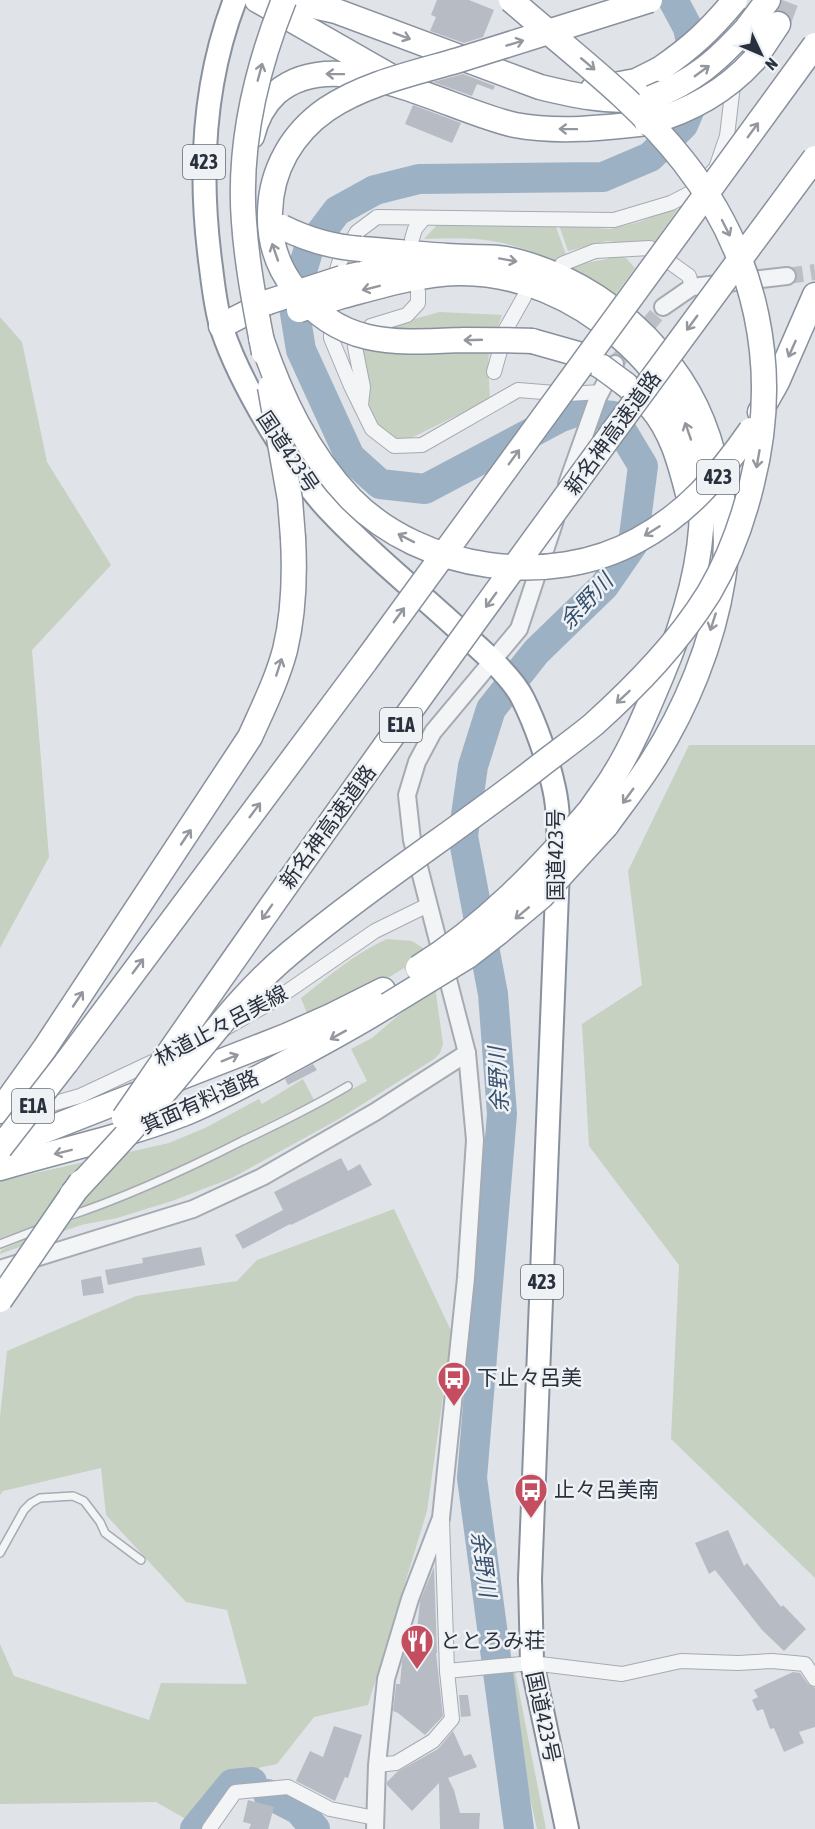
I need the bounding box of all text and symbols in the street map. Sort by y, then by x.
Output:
north arrow [731,24,791,84]
one-way arrow [392,31,411,42]
one-way arrow [505,37,524,48]
text: N [762,55,782,74]
one-way arrow [580,58,596,71]
one-way arrow [255,63,267,82]
one-way arrow [694,65,710,77]
one-way arrow [325,69,345,80]
one-way arrow [558,123,578,134]
one-way arrow [747,123,759,139]
road number: 423 [183,145,225,179]
one-way arrow [721,219,732,237]
one-way arrow [269,243,280,262]
one-way arrow [498,255,517,266]
one-way arrow [362,283,381,295]
one-way arrow [686,315,699,331]
one-way arrow [464,334,484,346]
one-way arrow [786,339,797,357]
street label: 新名神高速道路 [559,366,665,499]
street label: 国道423号 [253,406,325,497]
one-way arrow [681,422,692,441]
one-way arrow [752,448,763,468]
one-way arrow [508,450,520,466]
road number: 423 [697,460,739,494]
one-way arrow [644,526,661,538]
one-way arrow [398,532,416,543]
water label: 余野川 [554,567,619,634]
one-way arrow [485,592,497,608]
one-way arrow [393,607,405,623]
one-way arrow [707,612,718,631]
one-way arrow [274,658,285,677]
one-way arrow [615,690,630,704]
road number: E1A [380,708,422,742]
street label: 新名神高速道路 [274,760,380,893]
one-way arrow [622,788,634,804]
one-way arrow [249,802,261,818]
street label: 国道423号 [543,809,567,901]
one-way arrow [179,828,192,845]
one-way arrow [261,903,273,919]
one-way arrow [515,906,530,920]
one-way arrow [132,958,145,974]
street label: 林道止々呂美線 [150,980,291,1070]
one-way arrow [72,991,84,1008]
one-way arrow [329,1030,347,1041]
water label: 余野川 [483,1044,513,1114]
one-way arrow [221,1052,239,1063]
street label: 箕面有料道路 [137,1064,262,1138]
road number: E1A [12,1089,54,1123]
one-way arrow [53,1146,72,1158]
road number: 423 [521,1265,563,1299]
bus stop icon: 下止々呂美 [436,1360,472,1407]
place label: 下止々呂美 [477,1365,582,1389]
bus stop icon: 止々呂美南 [513,1472,549,1519]
place label: 止々呂美南 [554,1477,659,1501]
water label: 余野川 [467,1530,502,1600]
restaurant icon: ととろみ荘 [399,1623,435,1670]
place label: ととろみ荘 [440,1628,545,1652]
street label: 国道423号 [523,1669,565,1765]

